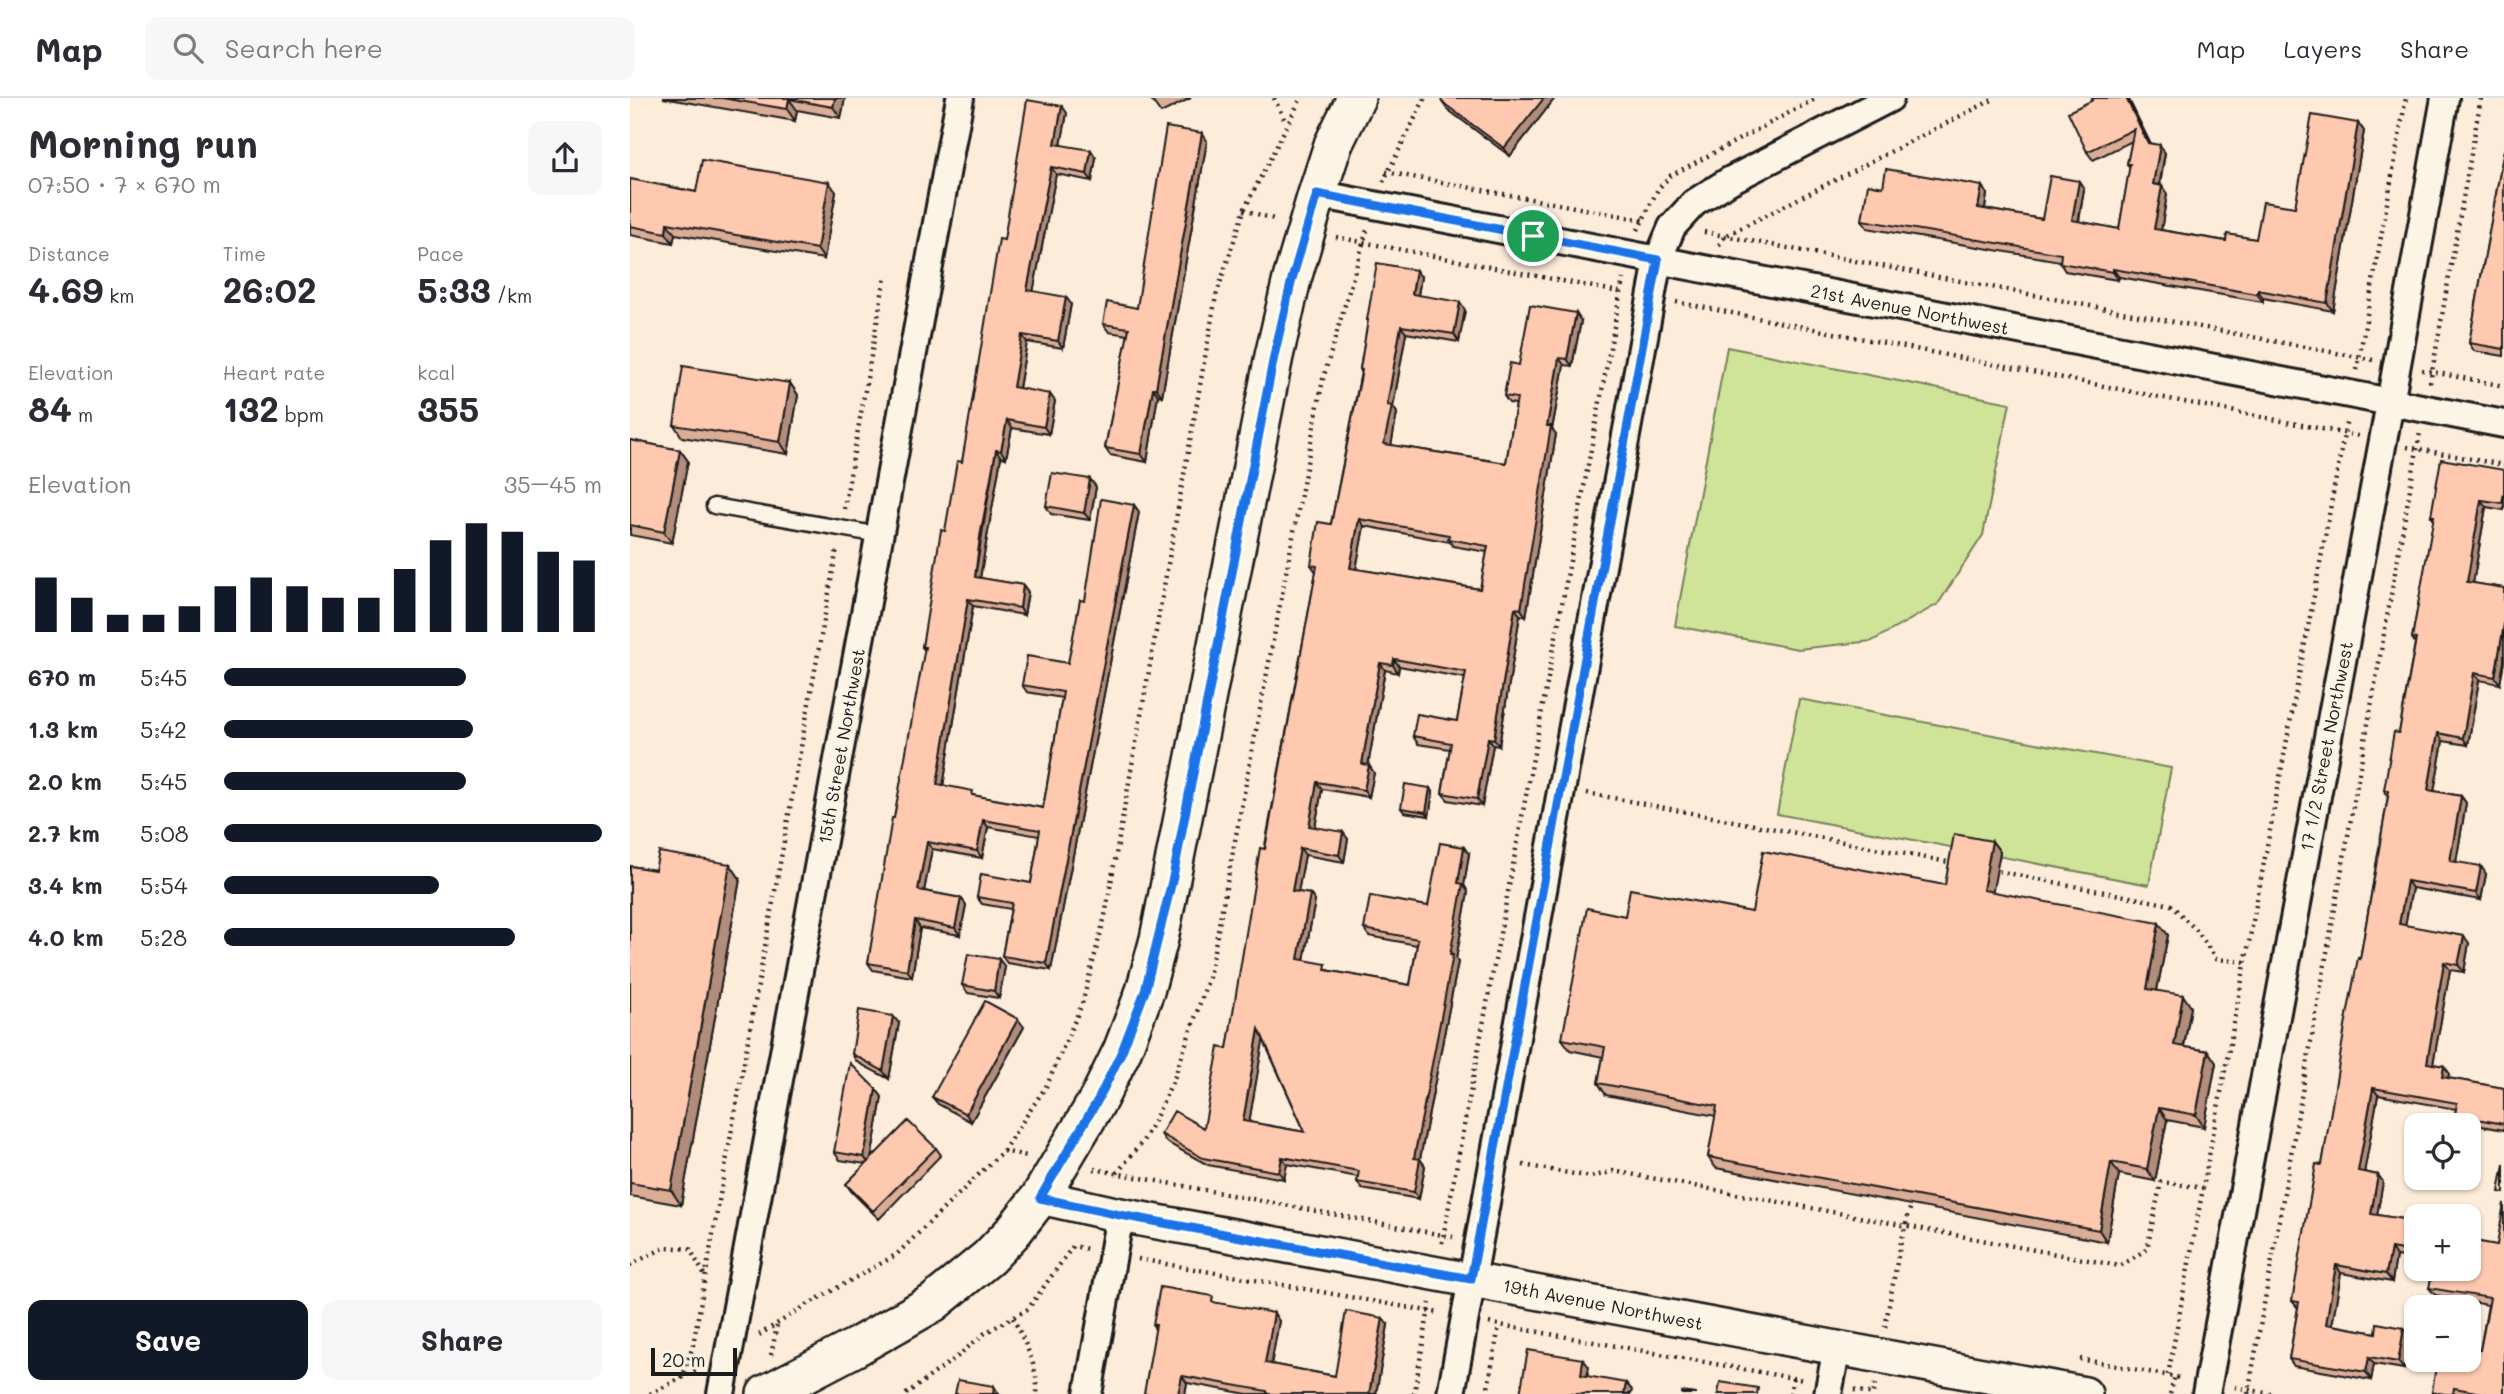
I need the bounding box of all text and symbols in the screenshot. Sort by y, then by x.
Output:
search box [145,17,635,80]
text: Map [35,27,103,70]
icon: search [169,29,207,67]
text: Search here [225,31,383,65]
text: Map [2197,33,2245,64]
text: Layers [2283,33,2362,64]
text: Share [2400,33,2469,64]
text: Morning run [28,118,258,168]
button: share [528,121,602,195]
text: 07:50 · 7 × 670 m [28,169,221,199]
pin [1503,206,1563,266]
icon: arrive [1514,217,1552,255]
text: Distance [28,241,110,266]
text: Time [223,241,266,266]
text: Pace [417,241,464,266]
text: 4.69 [28,266,103,312]
text: 26:02 [223,266,317,312]
text: 5:33 [417,266,491,312]
street label: 21st Avenue Northwest [1809,278,2011,340]
text: km [103,283,135,308]
text: /km [491,283,532,308]
text: Elevation [28,360,113,385]
text: Heart rate [223,360,325,385]
text: kcal [417,360,455,385]
text: 84 [28,385,72,431]
text: 132 [223,385,279,431]
text: 355 [417,385,479,431]
text: m [72,402,93,427]
text: bpm [279,402,324,427]
text: Elevation [28,469,131,499]
text: 35–45 m [504,469,602,499]
street label: 17 1/2 Street Northwest [2294,639,2358,853]
street label: 15th Street Northwest [812,646,870,846]
text: 670 m [28,662,96,692]
text: 5:45 [140,662,187,692]
text: 1.3 km [28,714,98,744]
text: 5:42 [140,714,187,744]
text: 2.0 km [28,766,102,796]
text: 5:45 [140,766,187,796]
text: 2.7 km [28,818,100,848]
text: 5:08 [140,818,189,848]
text: 3.4 km [28,870,102,900]
text: 5:54 [140,870,187,900]
text: 4.0 km [28,922,103,952]
text: 5:28 [140,922,187,952]
map controls [2404,1113,2481,1372]
button: locate [2404,1113,2481,1190]
button: + [2404,1204,2481,1281]
street label: 19th Avenue Northwest [1501,1273,1705,1335]
button: − [2404,1295,2481,1372]
button: Save [28,1300,308,1380]
button: Share [322,1300,602,1380]
scale bar [651,1345,737,1377]
text: 20 m [662,1347,706,1372]

